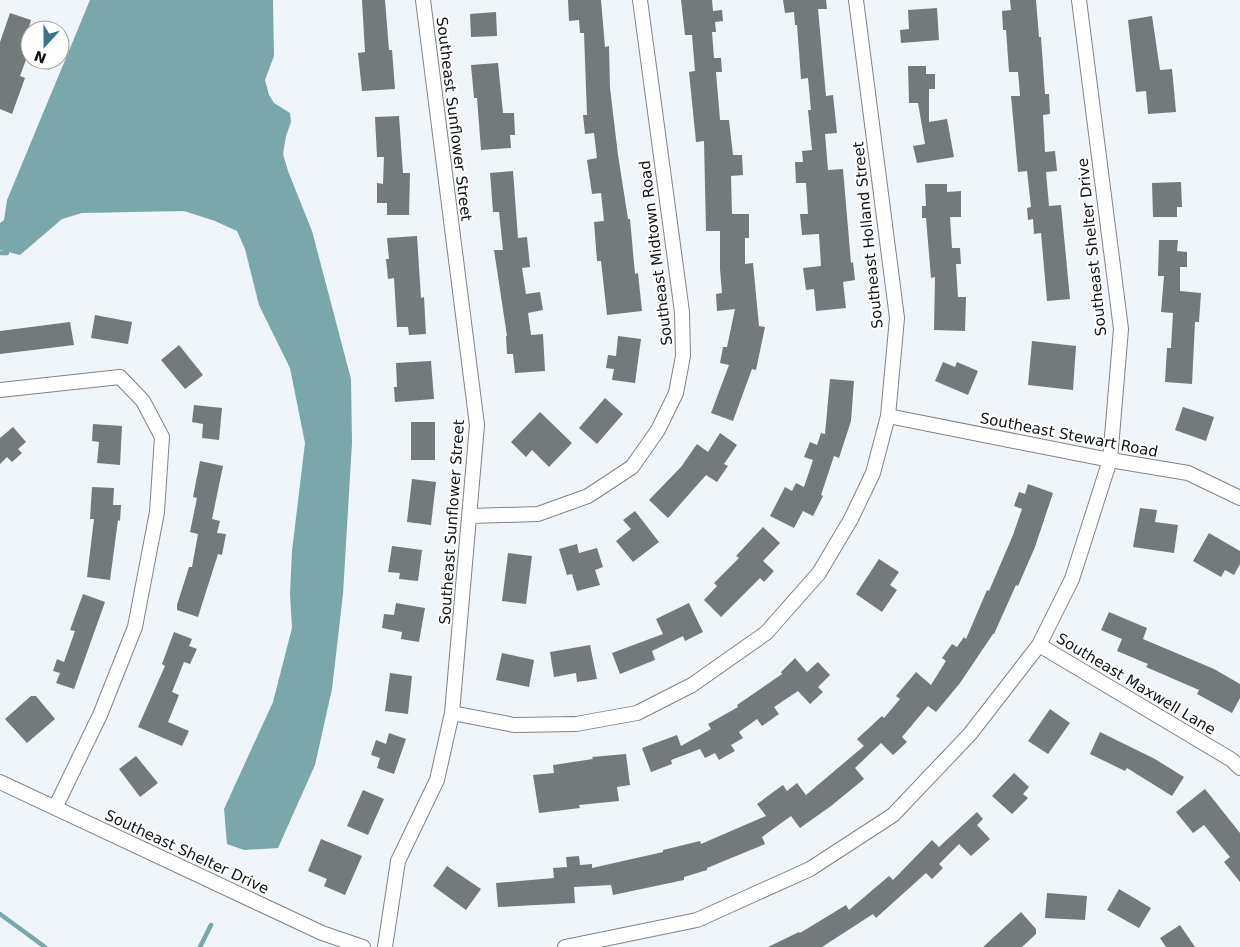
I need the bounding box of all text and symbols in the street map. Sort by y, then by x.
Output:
street label: Southeast Sunflower Street [433,16,475,222]
north arrow [20,20,70,70]
text: N [32,48,49,67]
street label: Southeast Holland Street [849,141,887,329]
street label: Southeast Shelter Drive [1074,157,1110,337]
street label: Southeast Midtown Road [636,159,676,347]
street label: Southeast Stewart Road [978,409,1160,461]
street label: Southeast Sunflower Street [436,419,468,625]
street label: Southeast Maxwell Lane [1053,629,1219,739]
street label: Southeast Shelter Drive [102,806,272,898]

